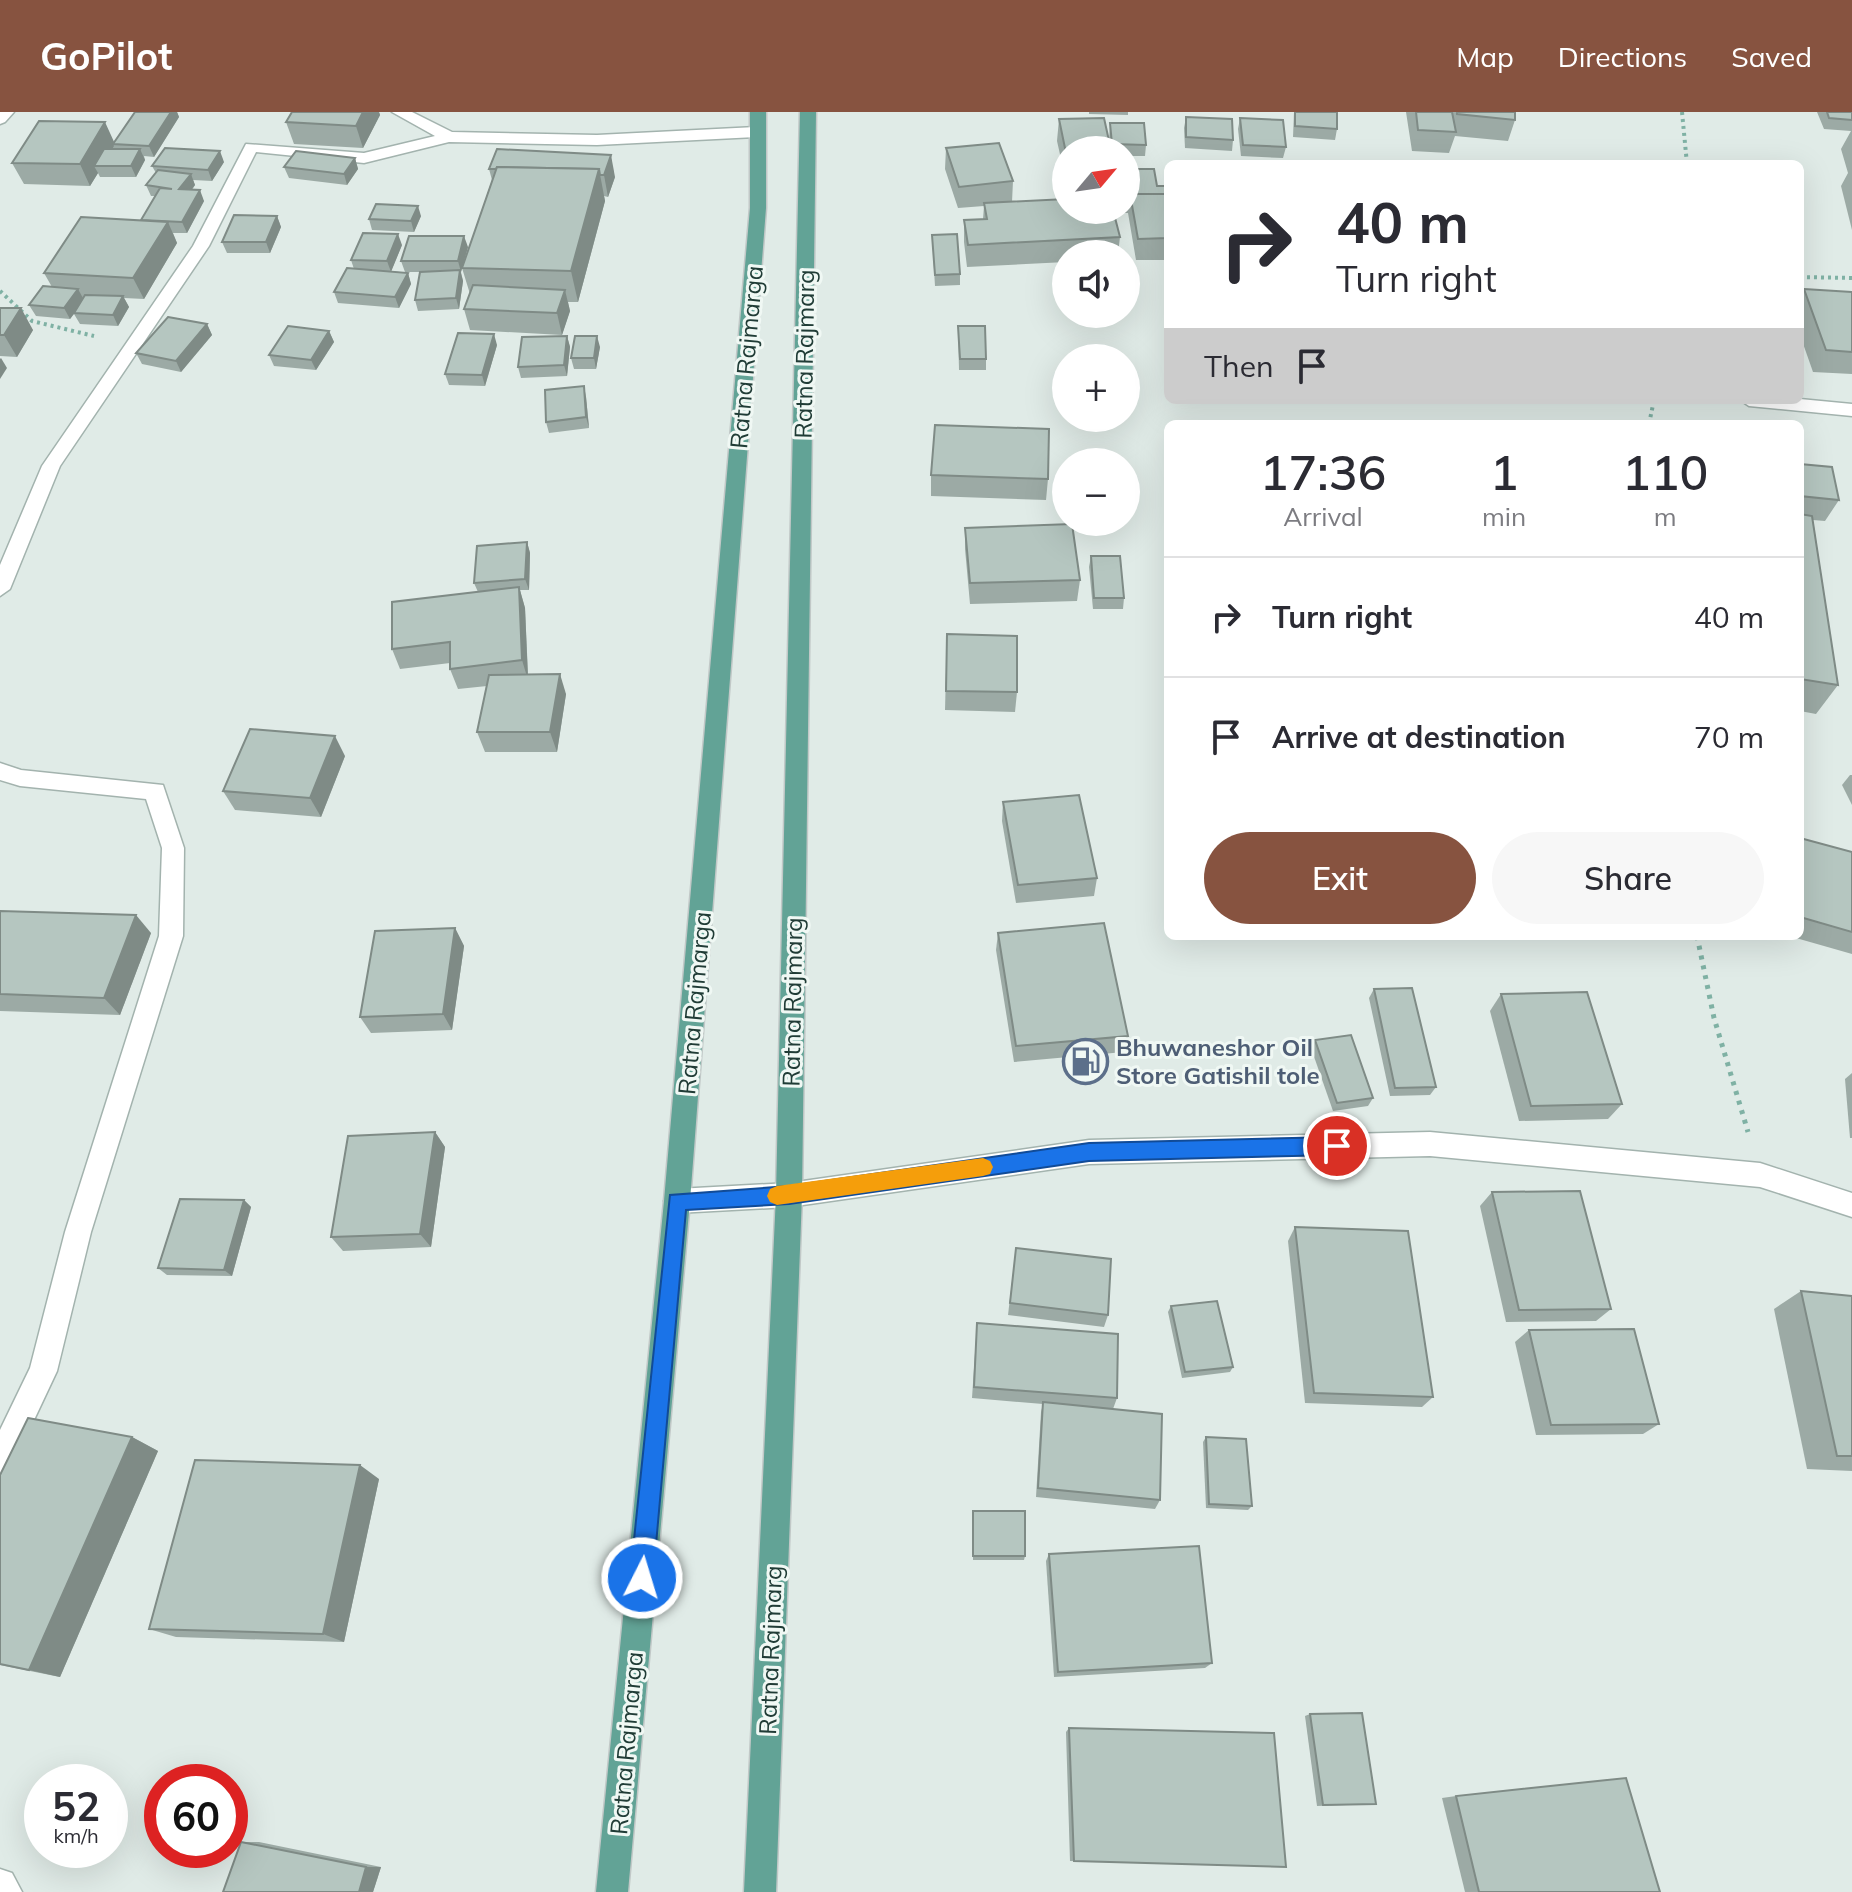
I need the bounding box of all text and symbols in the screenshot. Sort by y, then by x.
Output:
text: GoPilot [40,32,172,80]
text: Map [1456,39,1514,74]
text: Directions [1558,39,1687,74]
text: Saved [1731,39,1812,74]
north arrow [1052,136,1140,224]
map controls [1052,136,1140,536]
text: 40 m [1336,187,1469,257]
icon: right [1204,192,1308,296]
button: sound [1052,240,1140,328]
text: Turn right [1336,256,1497,301]
street label: Ratna Rajmarga [723,264,769,450]
street label: Ratna Rajmarg [788,269,820,439]
button: + [1052,344,1140,432]
icon: arrive [1290,344,1334,388]
text: Then [1204,347,1274,385]
text: 17:36 [1260,442,1386,502]
text: 1 [1490,442,1518,502]
text: 110 [1622,442,1708,502]
button: − [1052,448,1140,536]
text: Arrival [1283,500,1363,533]
text: min [1482,500,1526,533]
text: m [1654,500,1677,533]
icon: right [1204,595,1248,639]
text: Turn right [1272,598,1412,636]
text: 40 m [1694,598,1764,636]
icon: arrive [1204,715,1248,759]
text: Arrive at destination [1272,718,1566,756]
text: 70 m [1694,718,1764,756]
button: Exit [1204,832,1476,924]
button: Share [1492,832,1764,924]
street label: Ratna Rajmarga [671,910,717,1096]
street label: Ratna Rajmarg [776,917,808,1087]
place label: Bhuwaneshor Oil Store Gatishil tole [1116,1032,1320,1090]
fuel station icon: Bhuwaneshor Oil Store Gatishil tole [1061,1037,1109,1085]
pin [1303,1112,1371,1180]
icon: arrive [1315,1124,1359,1168]
position arrow [600,1536,684,1620]
street label: Ratna Rajmarg [752,1565,788,1735]
street label: Ratna Rajmarga [603,1650,649,1836]
speed limit sign: 60 [144,1764,248,1868]
text: 52 [52,1781,100,1831]
text: km/h [53,1823,99,1848]

